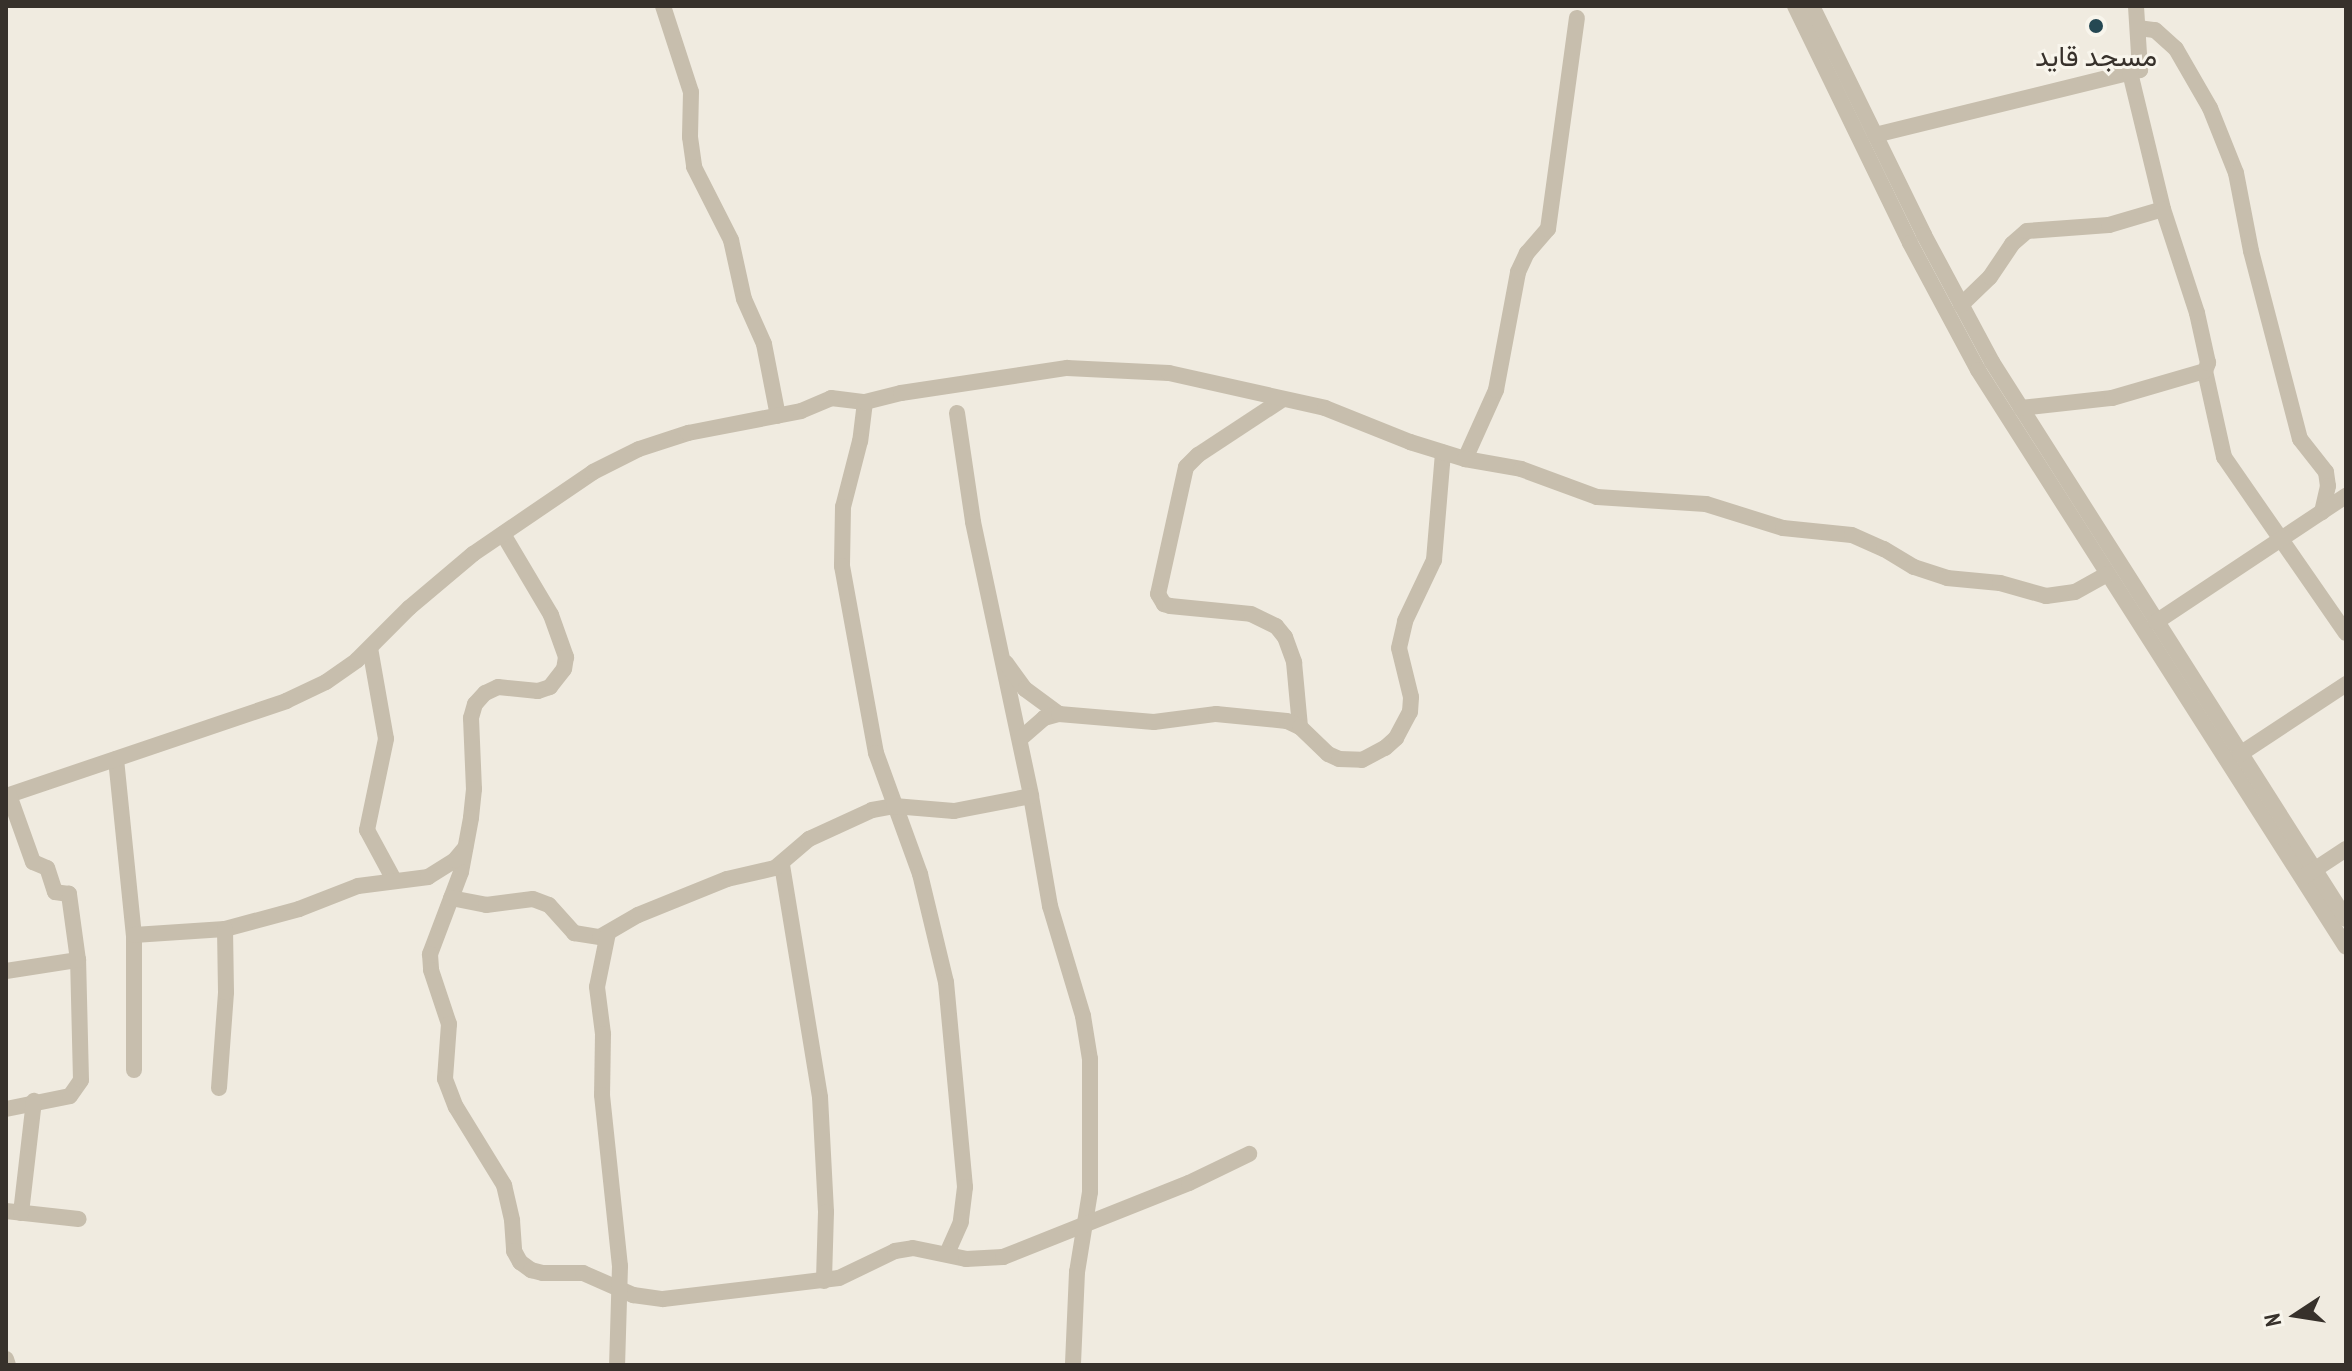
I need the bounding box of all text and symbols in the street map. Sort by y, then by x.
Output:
marker: مسجد قايد [2087,17,2105,35]
place label: مسجد قايد [2035,39,2157,73]
north arrow [2256,1275,2336,1355]
text: N [2258,1311,2287,1329]

